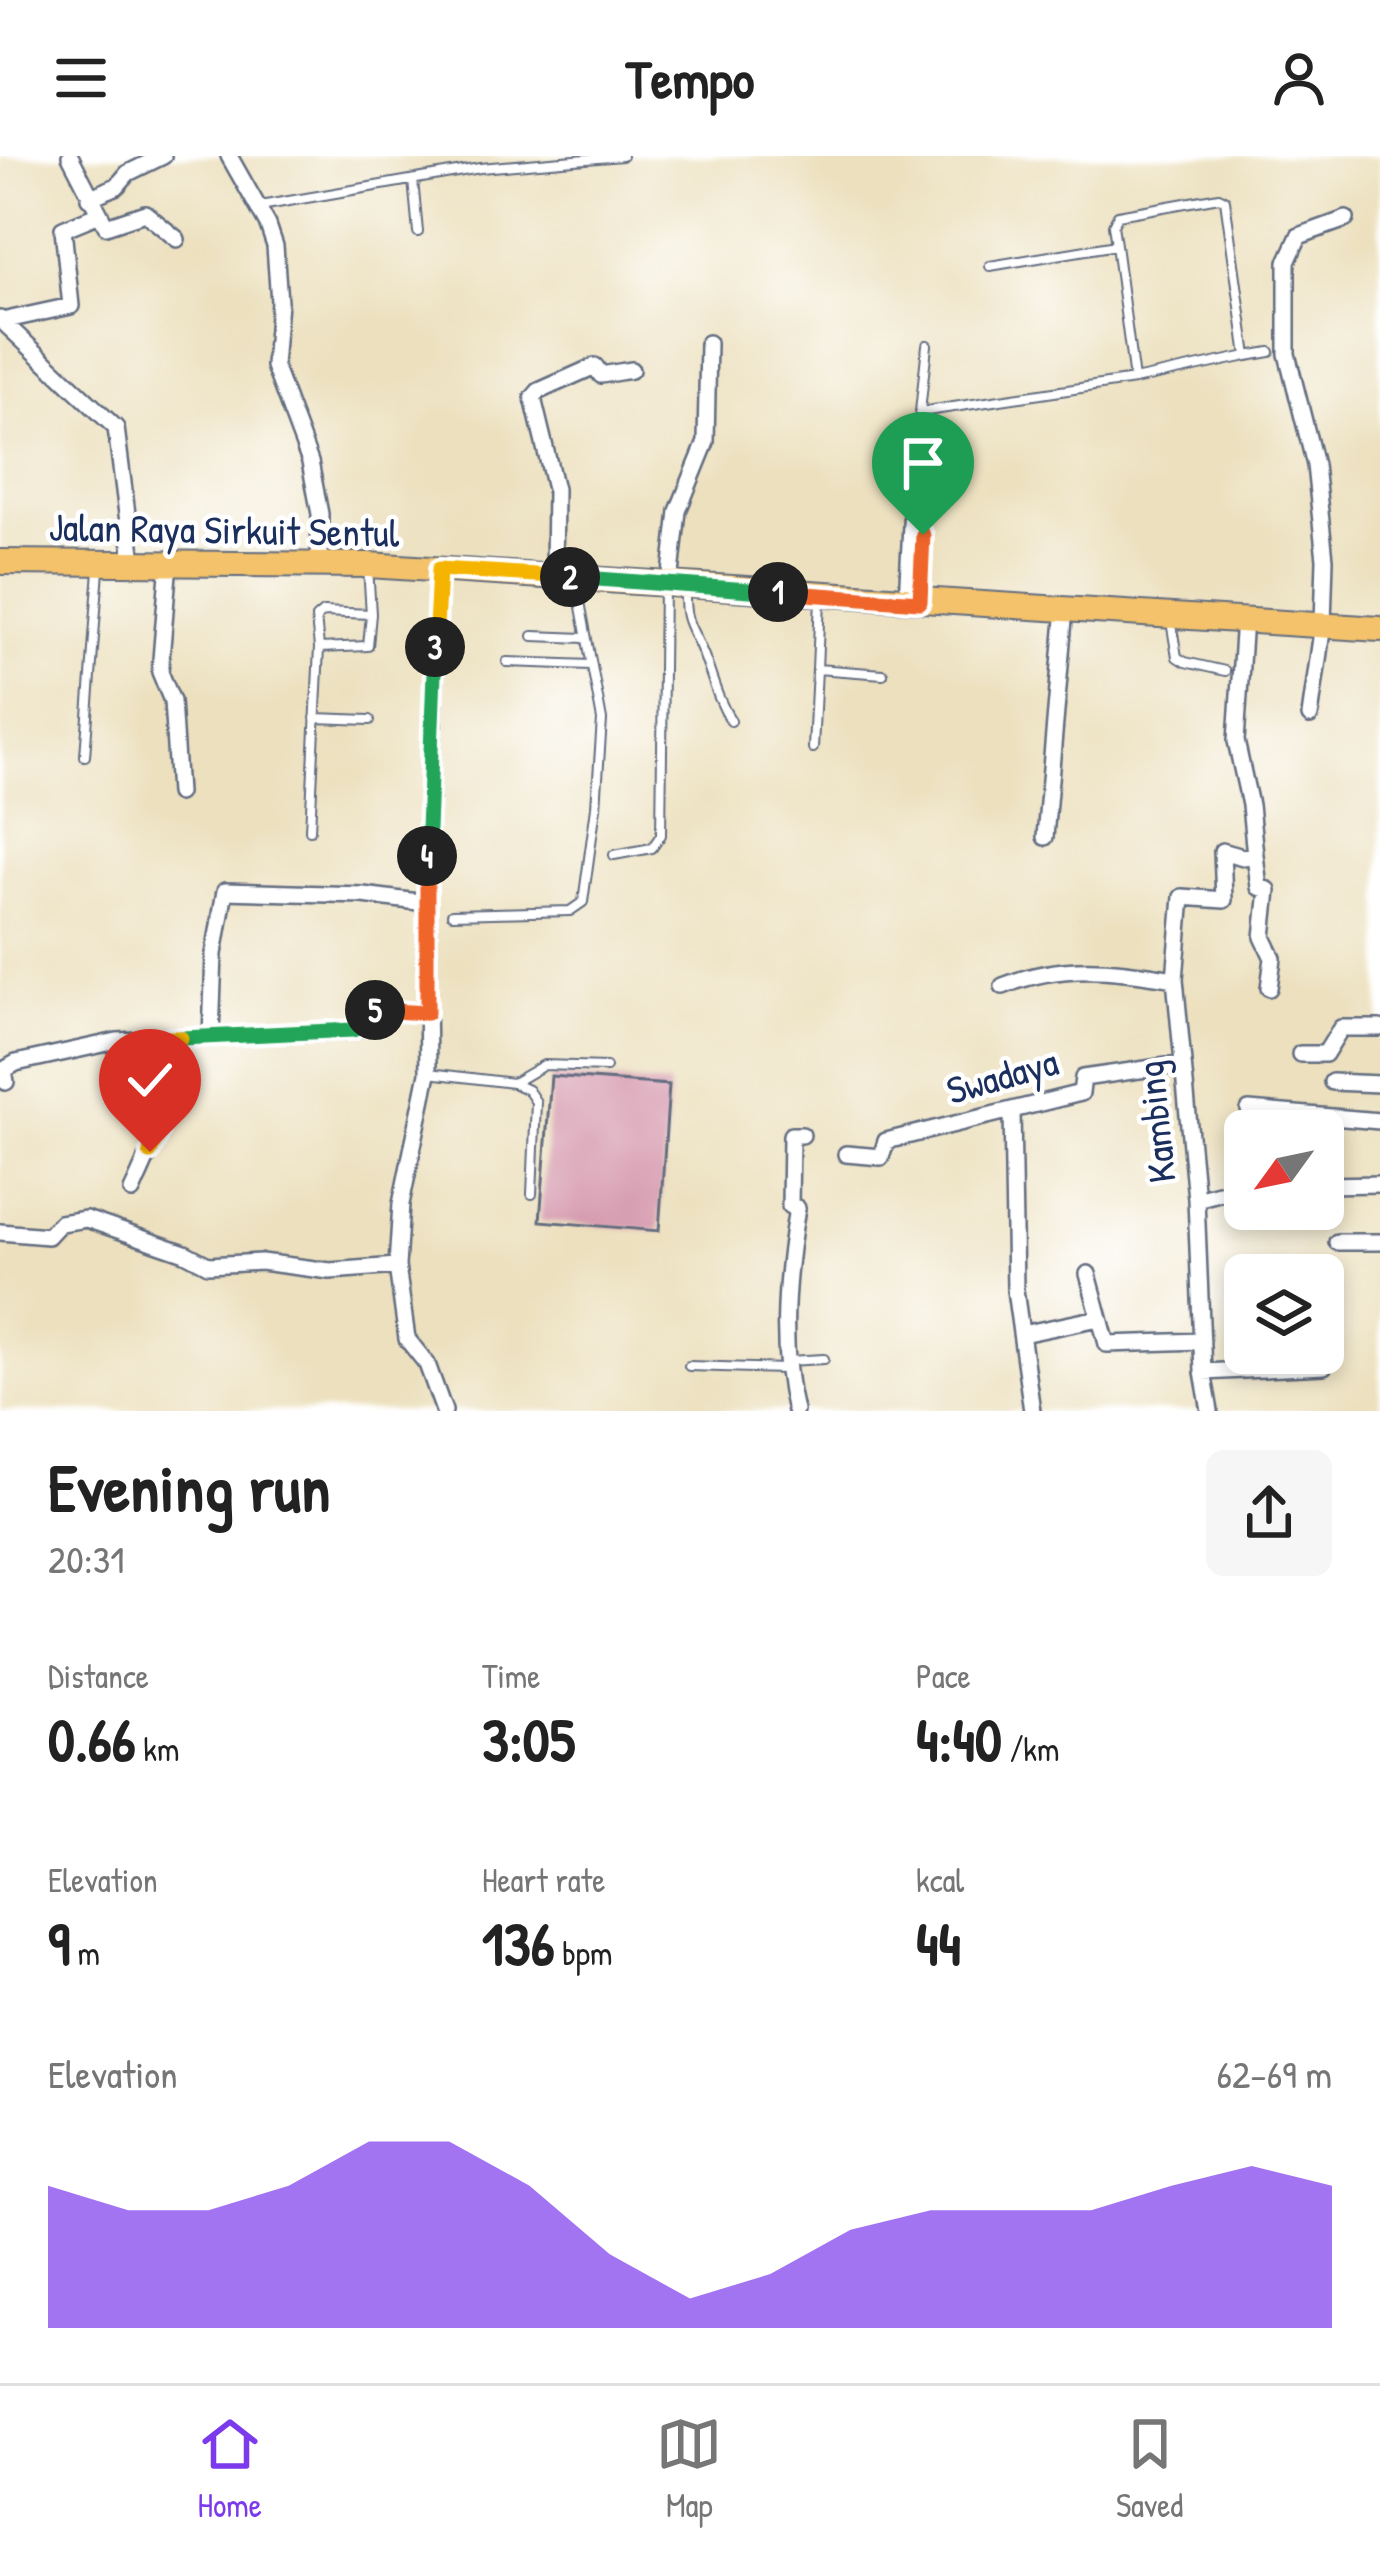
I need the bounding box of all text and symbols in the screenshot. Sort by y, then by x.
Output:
text: Tempo [626,42,754,115]
icon: menu [48,45,114,111]
icon: person [1266,45,1332,111]
pin [872,412,974,535]
icon: arrive [890,430,956,496]
street label: Jalan Raya Sirkuit Sentul [48,499,400,559]
pin: 2 [540,547,600,607]
text: 2 [562,555,578,599]
pin: 1 [748,562,808,622]
text: 1 [772,570,784,614]
pin: 3 [405,617,465,677]
text: 3 [428,625,442,669]
pin: 4 [397,826,457,886]
text: 4 [421,834,433,878]
pin: 5 [345,980,405,1040]
text: 5 [368,988,382,1032]
pin [99,1029,201,1152]
street label: Swadaya [940,1034,1064,1116]
icon: check [117,1047,183,1113]
street label: Kambing [1122,1059,1188,1185]
north arrow [1224,1110,1344,1230]
map controls [1224,1110,1344,1374]
button: layers [1224,1254,1344,1374]
text: Evening run [48,1442,330,1532]
button: share [1206,1450,1332,1576]
text: 20:31 [48,1532,124,1585]
text: Distance [48,1654,149,1698]
text: Time [482,1654,540,1698]
text: Pace [916,1654,971,1698]
text: 0.66 [48,1698,136,1780]
text: 3:05 [482,1698,575,1780]
text: 4:40 [916,1698,1002,1780]
text: km [136,1727,179,1771]
text: /km [1002,1727,1060,1771]
text: Elevation [48,1858,158,1902]
text: Heart rate [482,1858,605,1902]
text: kcal [916,1858,964,1902]
text: 9 [48,1902,70,1984]
text: 136 [482,1902,555,1984]
text: 44 [916,1902,961,1984]
text: m [70,1931,100,1975]
text: bpm [555,1931,612,1975]
text: Elevation [48,2047,178,2100]
text: 62–69 m [1216,2047,1332,2100]
tab: Home [197,2411,263,2527]
tab: Map [656,2411,722,2527]
tab: Saved [1116,2411,1183,2527]

